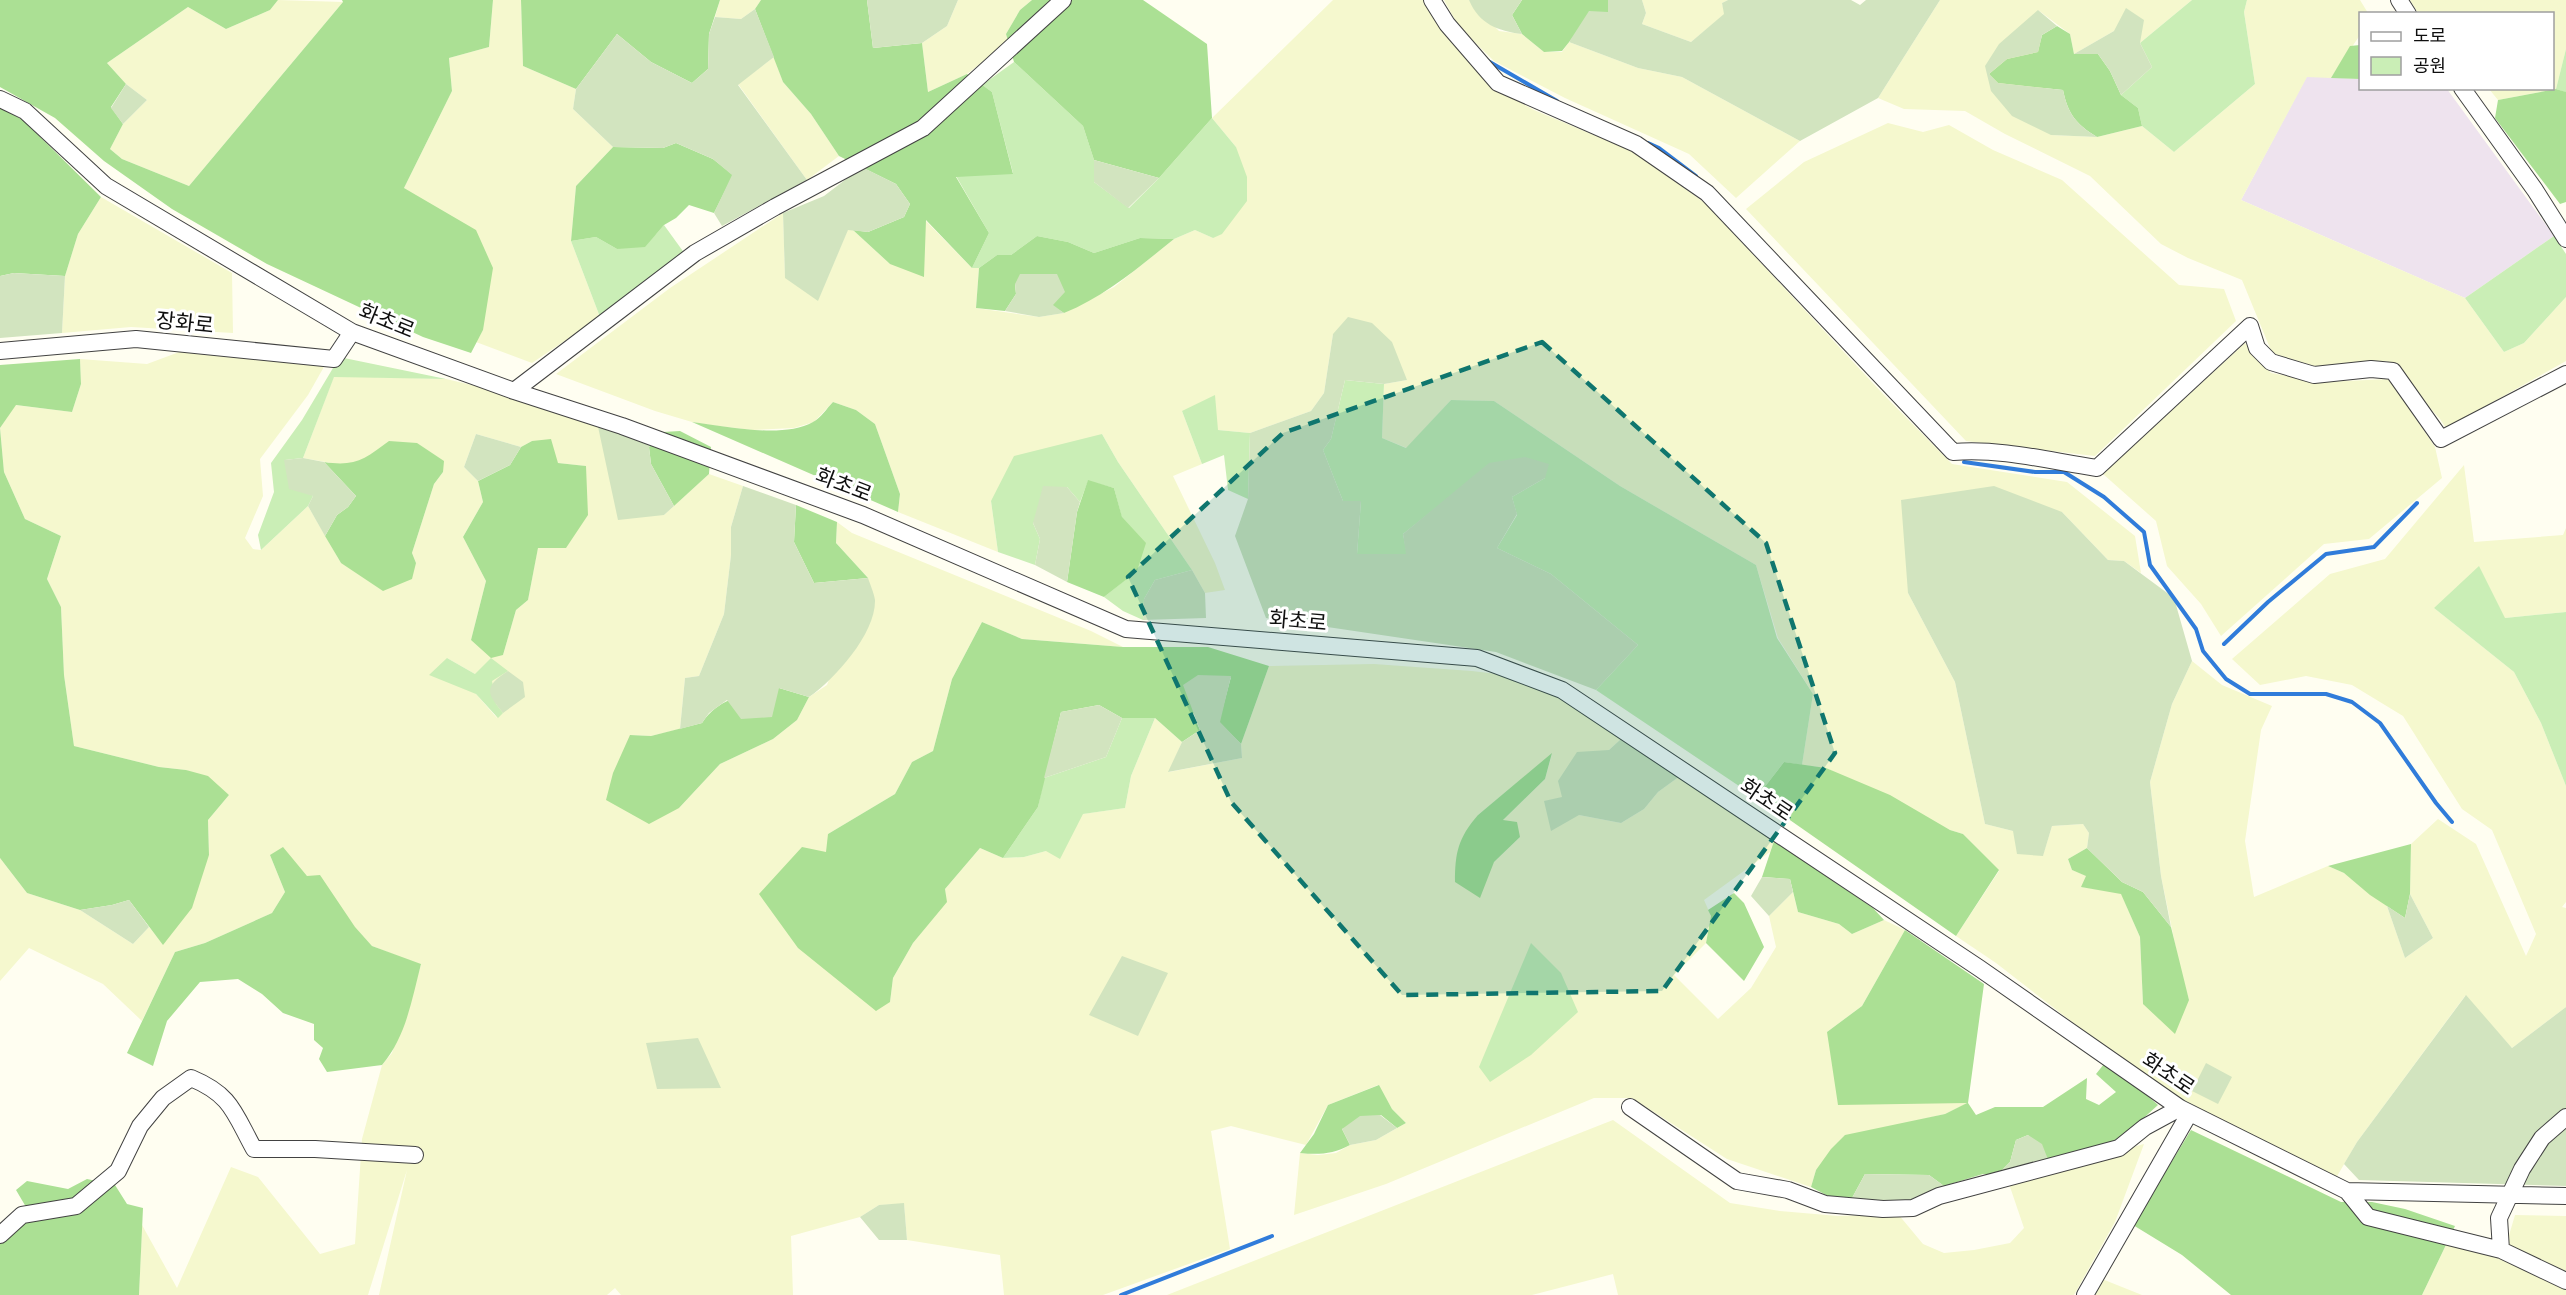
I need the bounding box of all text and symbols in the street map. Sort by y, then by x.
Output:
legend [2359,12,2554,90]
text: 도로 [2413,23,2446,47]
text: 공원 [2413,53,2446,77]
street label: 화초로 [355,296,419,344]
street label: 장화로 [155,305,215,339]
street label: 화초로 [812,461,876,507]
street label: 화초로 [1268,604,1328,636]
street label: 화초로 [1735,771,1799,827]
street label: 화초로 [2137,1045,2201,1101]

